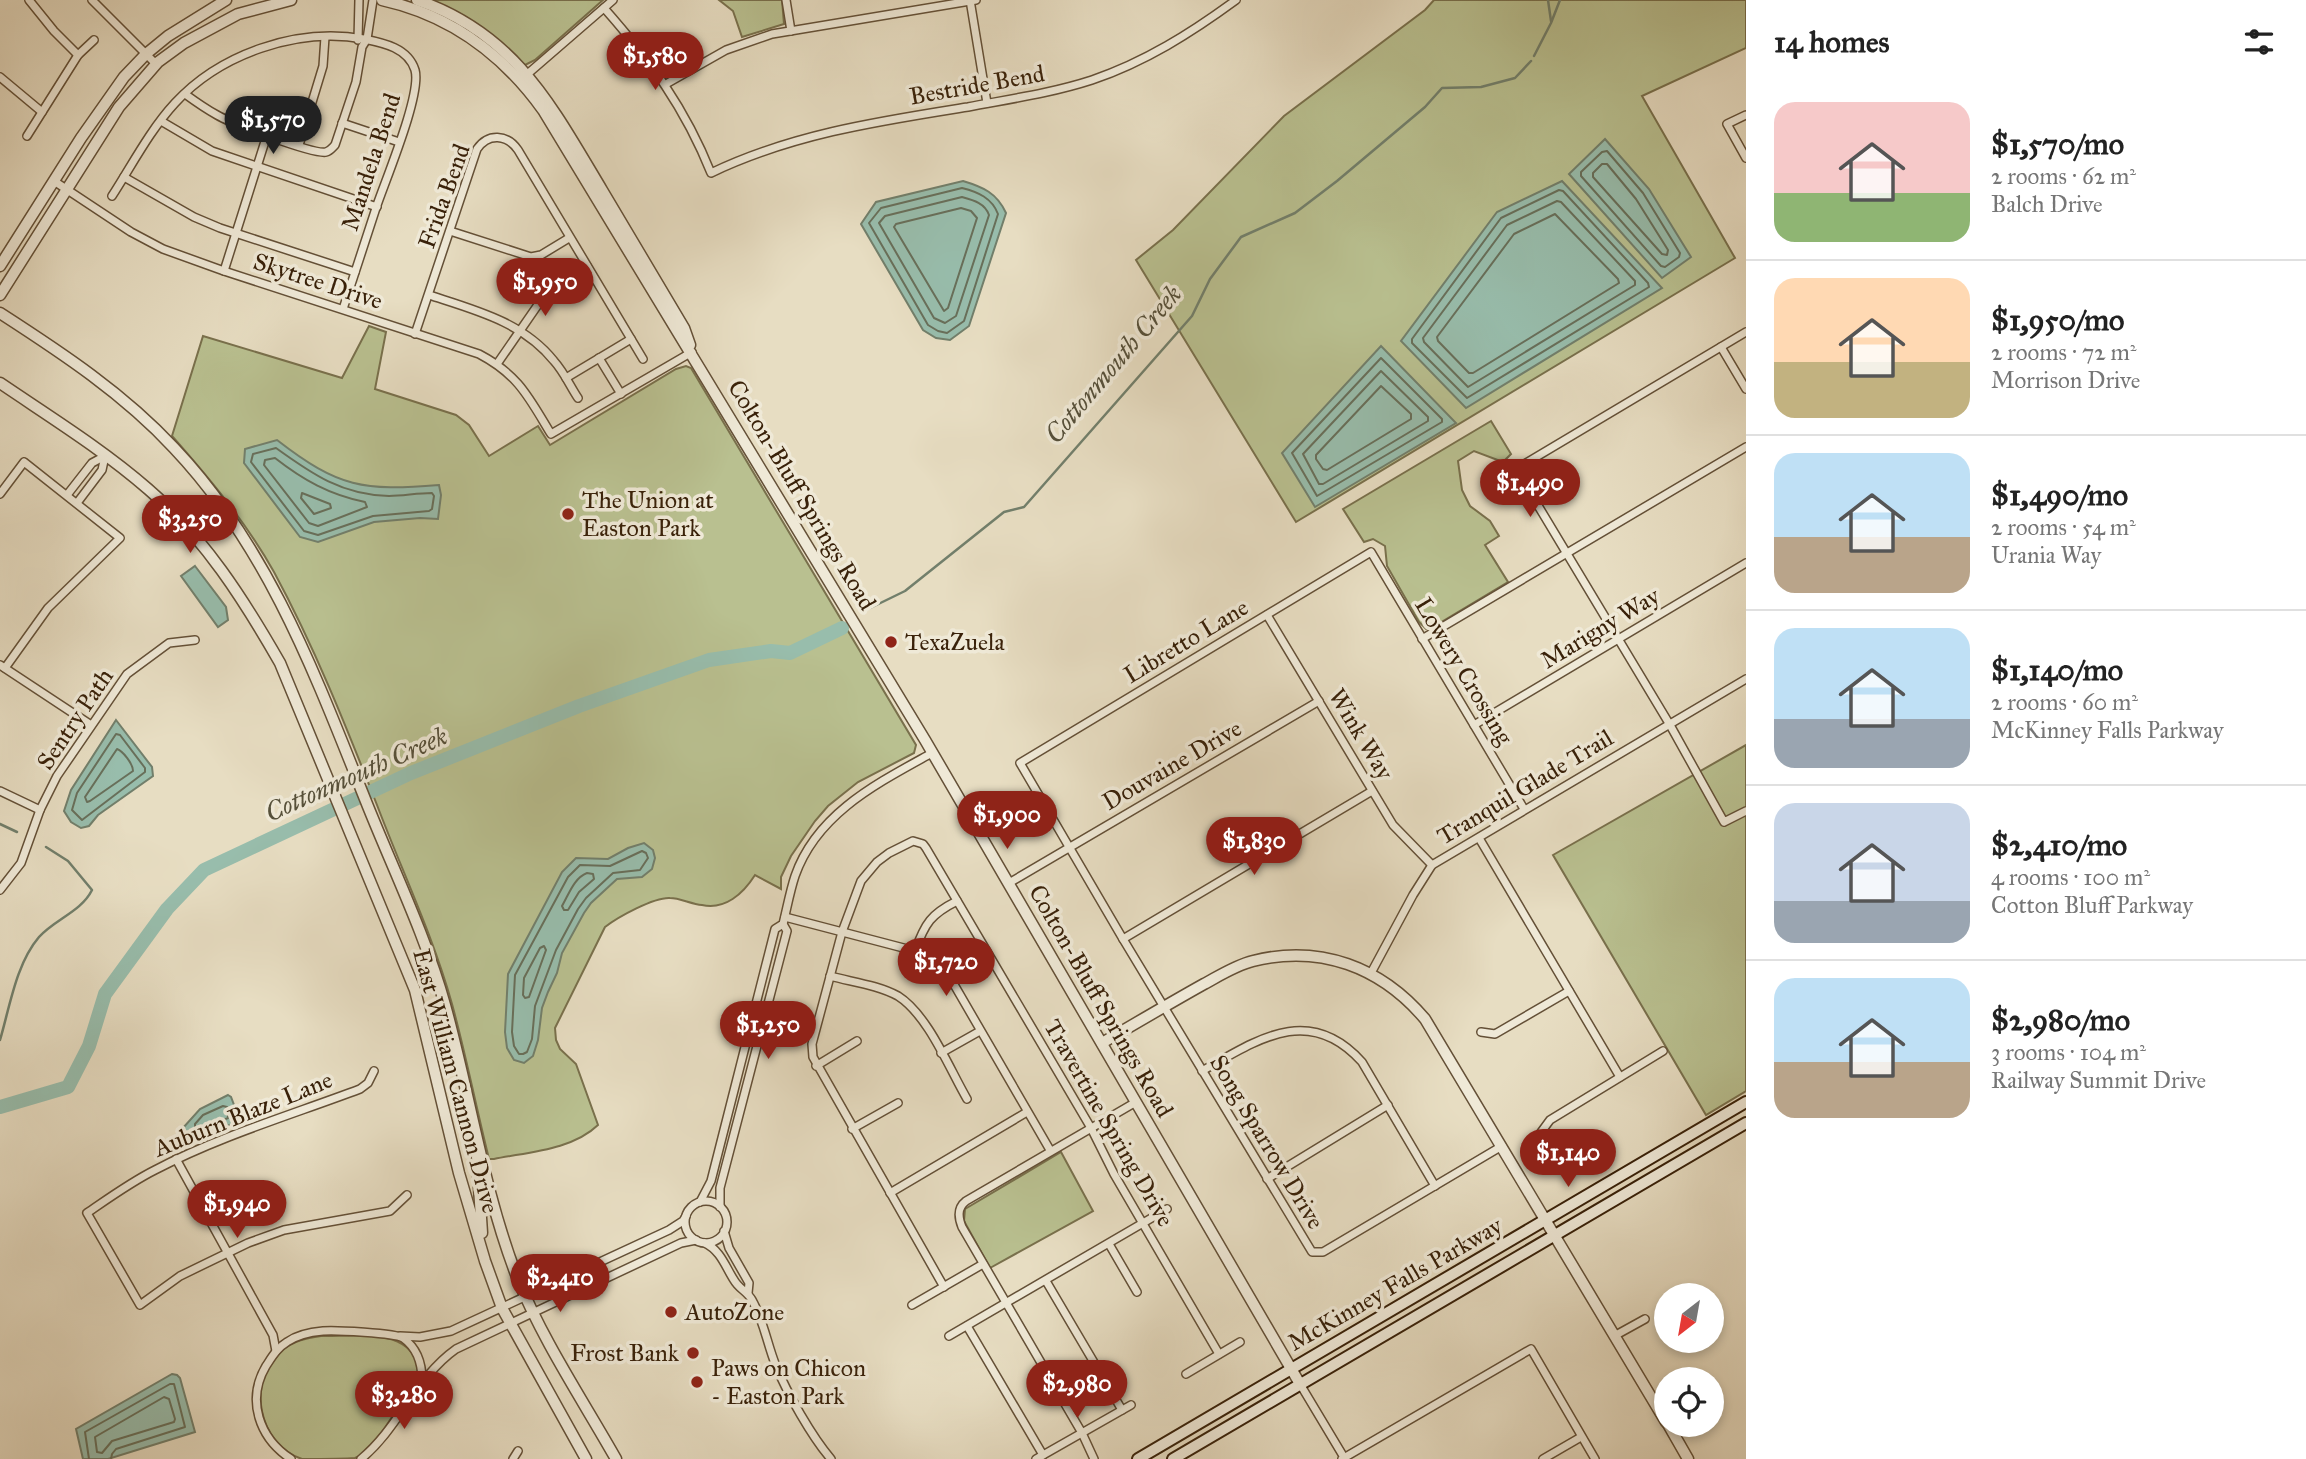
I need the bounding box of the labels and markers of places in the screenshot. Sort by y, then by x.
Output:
pin: $1,580 [598,32,712,92]
pin: $1,570 [216,96,330,156]
pin: $1,950 [488,258,602,318]
pin: $1,490 [1473,460,1587,519]
place label: The Union at Easton Park [582,485,714,543]
pin: $3,250 [133,496,247,555]
marker: The Union at Easton Park [560,506,576,522]
place label: TexaZuela [905,627,1005,657]
marker: TexaZuela [883,634,899,650]
pin: $1,900 [950,792,1064,851]
pin: $1,830 [1197,818,1311,877]
pin: $1,720 [889,939,1003,998]
pin: $1,250 [711,1002,825,1061]
pin: $1,140 [1511,1130,1625,1189]
pin: $1,940 [180,1180,294,1240]
pin: $2,410 [503,1254,617,1314]
place label: AutoZone [684,1297,784,1327]
marker: AutoZone [663,1304,679,1320]
place label: Frost Bank [570,1338,680,1368]
marker: Frost Bank [685,1345,701,1361]
place label: Paws on Chicon - Easton Park [711,1353,866,1411]
pin: $2,980 [1020,1360,1134,1420]
pin: $3,280 [347,1372,461,1431]
marker: Paws on Chicon - Easton Park [689,1374,705,1390]

